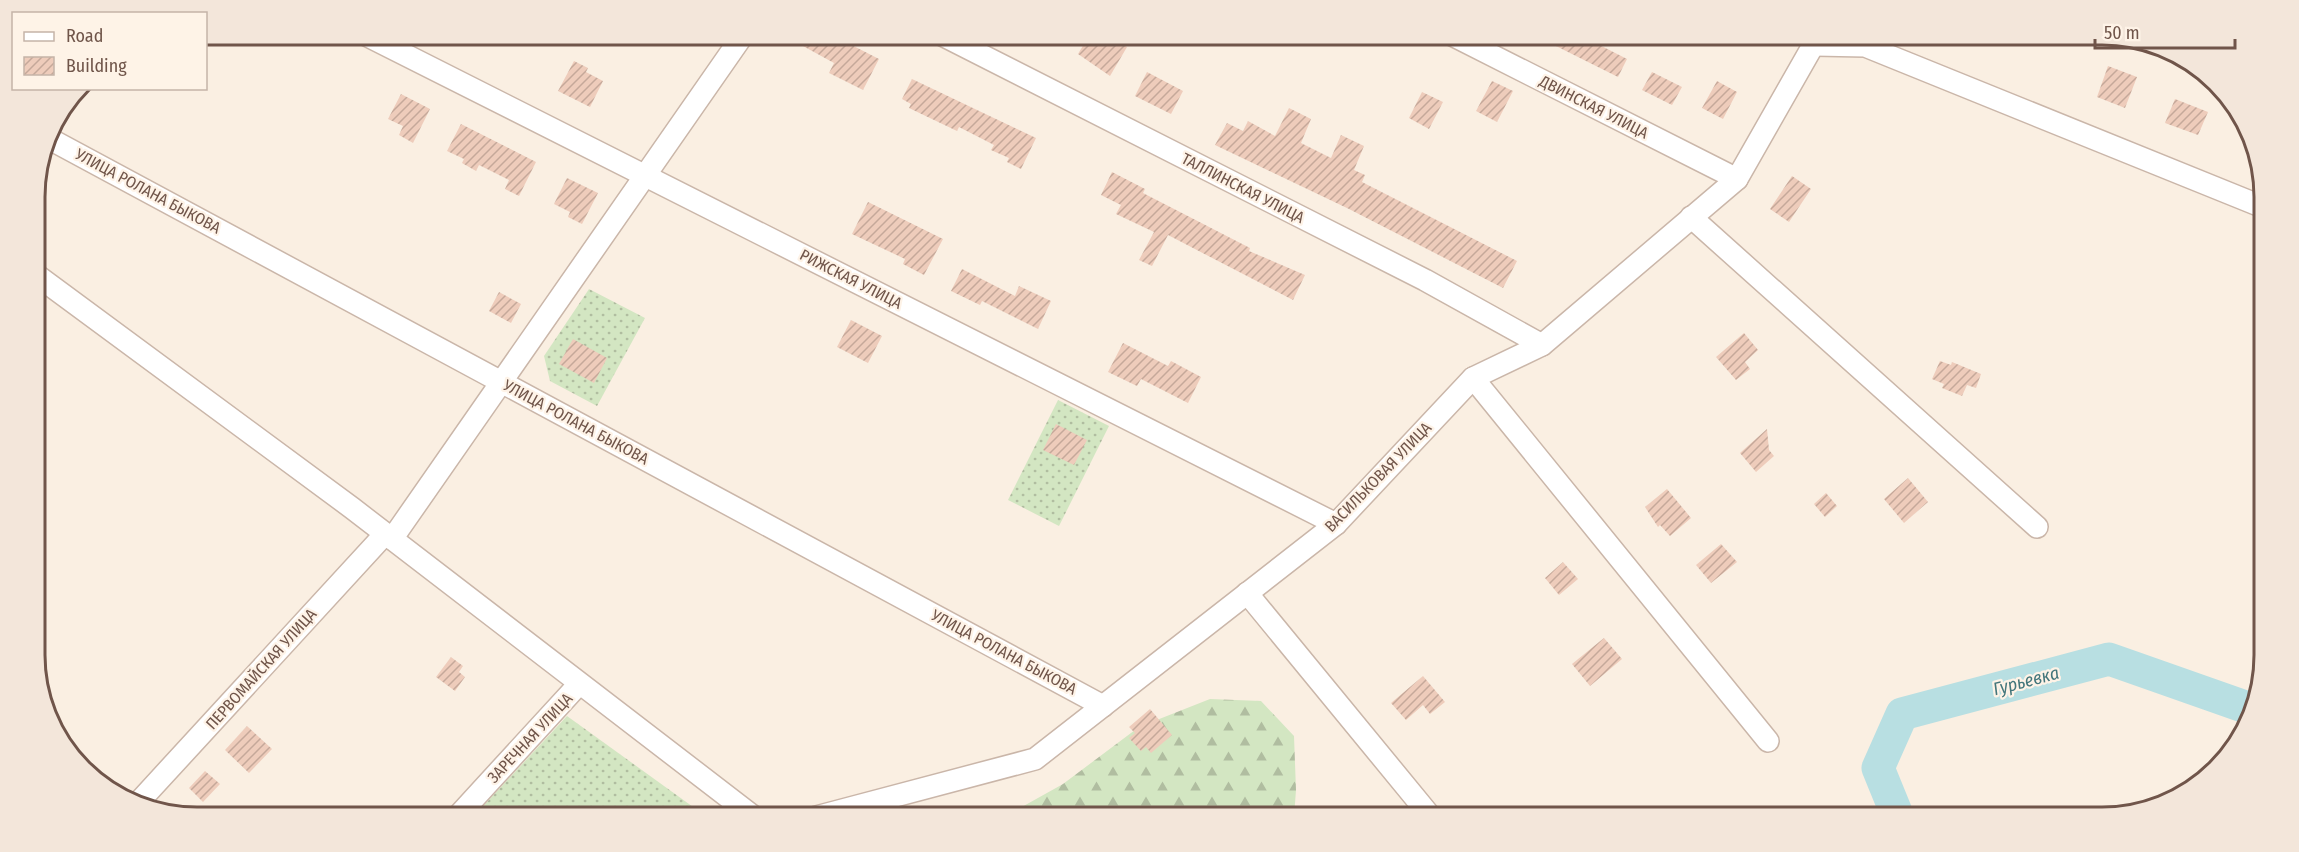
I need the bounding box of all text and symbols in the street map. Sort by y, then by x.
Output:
legend [12,12,207,90]
scale bar [2095,12,2234,50]
text: 50 m [2104,22,2140,44]
text: Road [66,25,103,47]
text: Building [66,55,127,77]
street label: ДВИНСКАЯ УЛИЦА [1536,71,1652,143]
street label: УЛИЦА РОЛАНА БЫКОВА [71,144,224,238]
street label: ТАЛЛИНСКАЯ УЛИЦА [1178,149,1308,227]
street label: РИЖСКАЯ УЛИЦА [797,245,906,313]
street label: УЛИЦА РОЛАНА БЫКОВА [499,375,652,469]
street label: ВАСИЛЬКОВАЯ УЛИЦА [1321,418,1436,536]
street label: ПЕРВОМАЙСКАЯ УЛИЦА [202,604,321,733]
street label: УЛИЦА РОЛАНА БЫКОВА [927,605,1080,699]
water label: Гурьевка [1991,662,2061,700]
street label: ЗАРЕЧНАЯ УЛИЦА [484,689,577,787]

